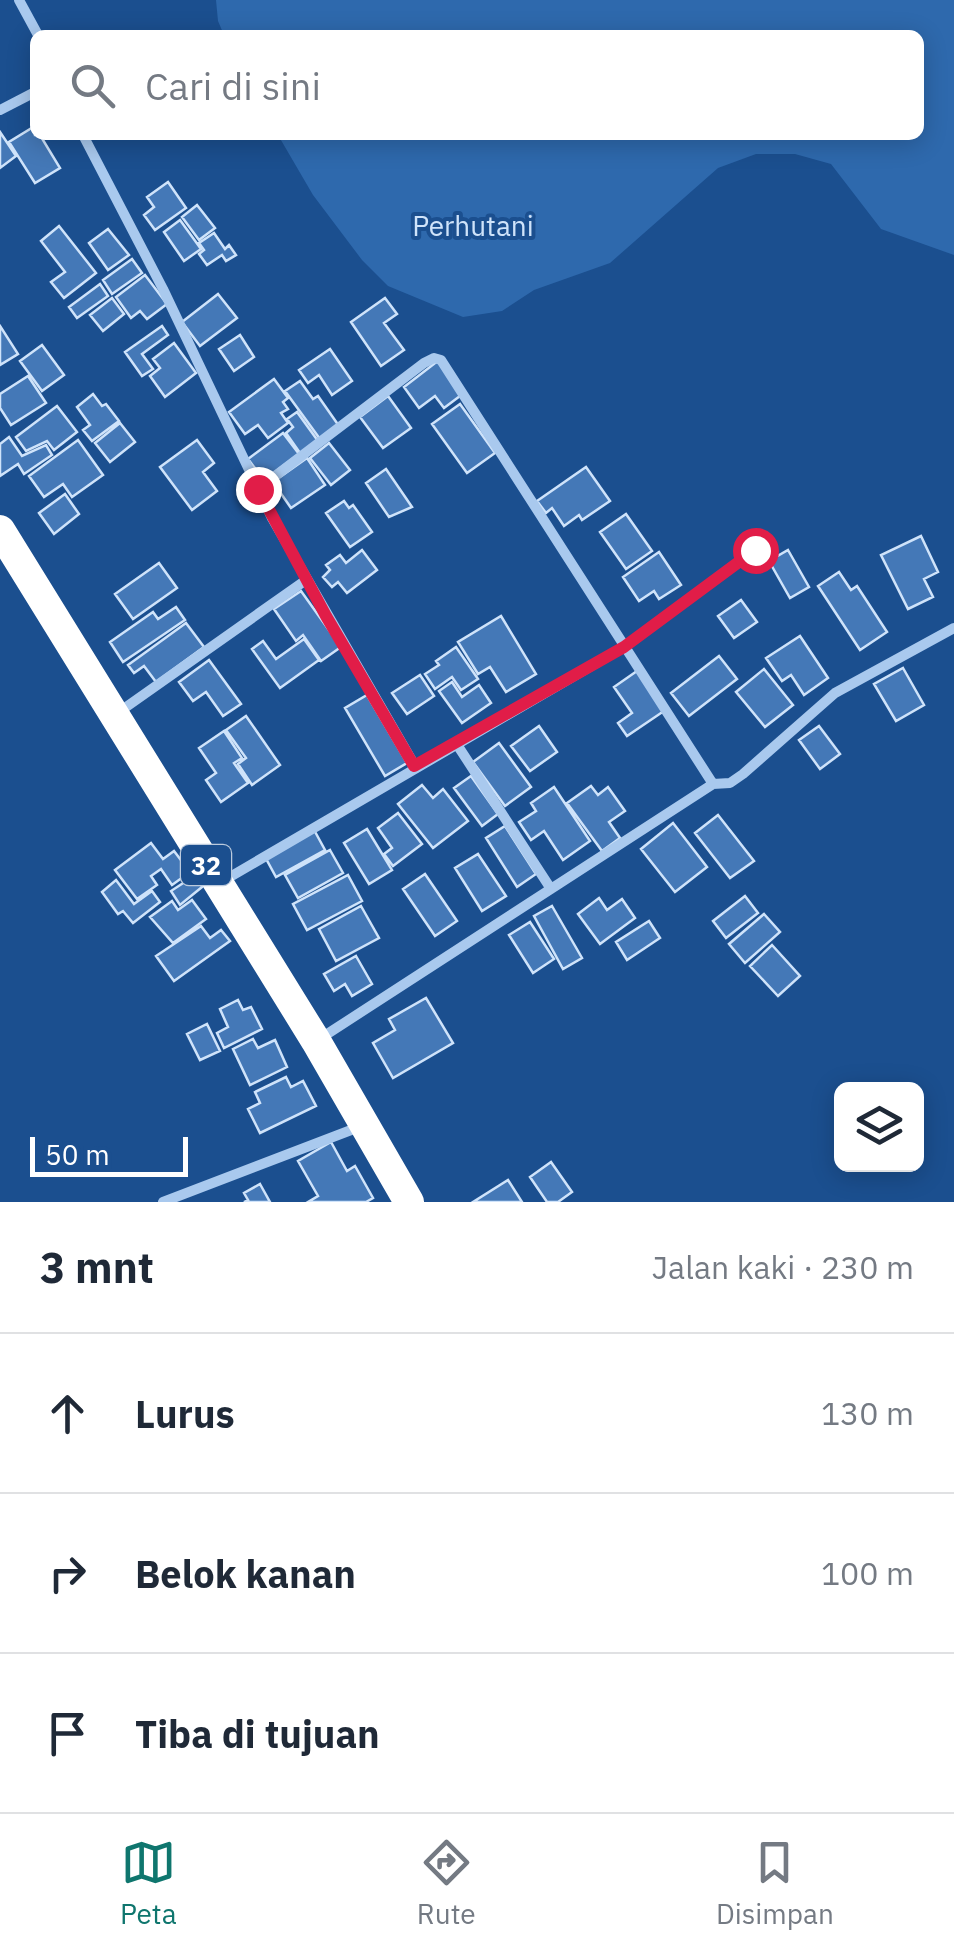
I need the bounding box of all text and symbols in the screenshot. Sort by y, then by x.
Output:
search box [30,30,924,140]
icon: search [65,58,120,113]
text: Cari di sini [145,61,321,110]
park label: Perhutani [412,207,534,244]
route end [236,467,282,513]
route start [733,528,779,574]
road number: 32 [181,845,231,885]
map controls [834,1082,924,1172]
button: layers [834,1082,924,1172]
scale bar [30,1132,188,1176]
text: 50 m [45,1136,110,1173]
text: 3 mnt [40,1240,154,1295]
text: Jalan kaki · 230 m [652,1246,914,1288]
icon: ahead [40,1386,95,1441]
text: Lurus [135,1389,235,1438]
text: 130 m [821,1392,914,1434]
icon: right [40,1546,95,1601]
text: Belok kanan [135,1549,356,1598]
text: 100 m [821,1552,914,1594]
icon: arrive [40,1706,95,1761]
text: Tiba di tujuan [135,1709,380,1758]
tab: Peta [120,1835,177,1932]
tab: Rute [417,1835,476,1932]
tab: Disimpan [716,1835,834,1932]

